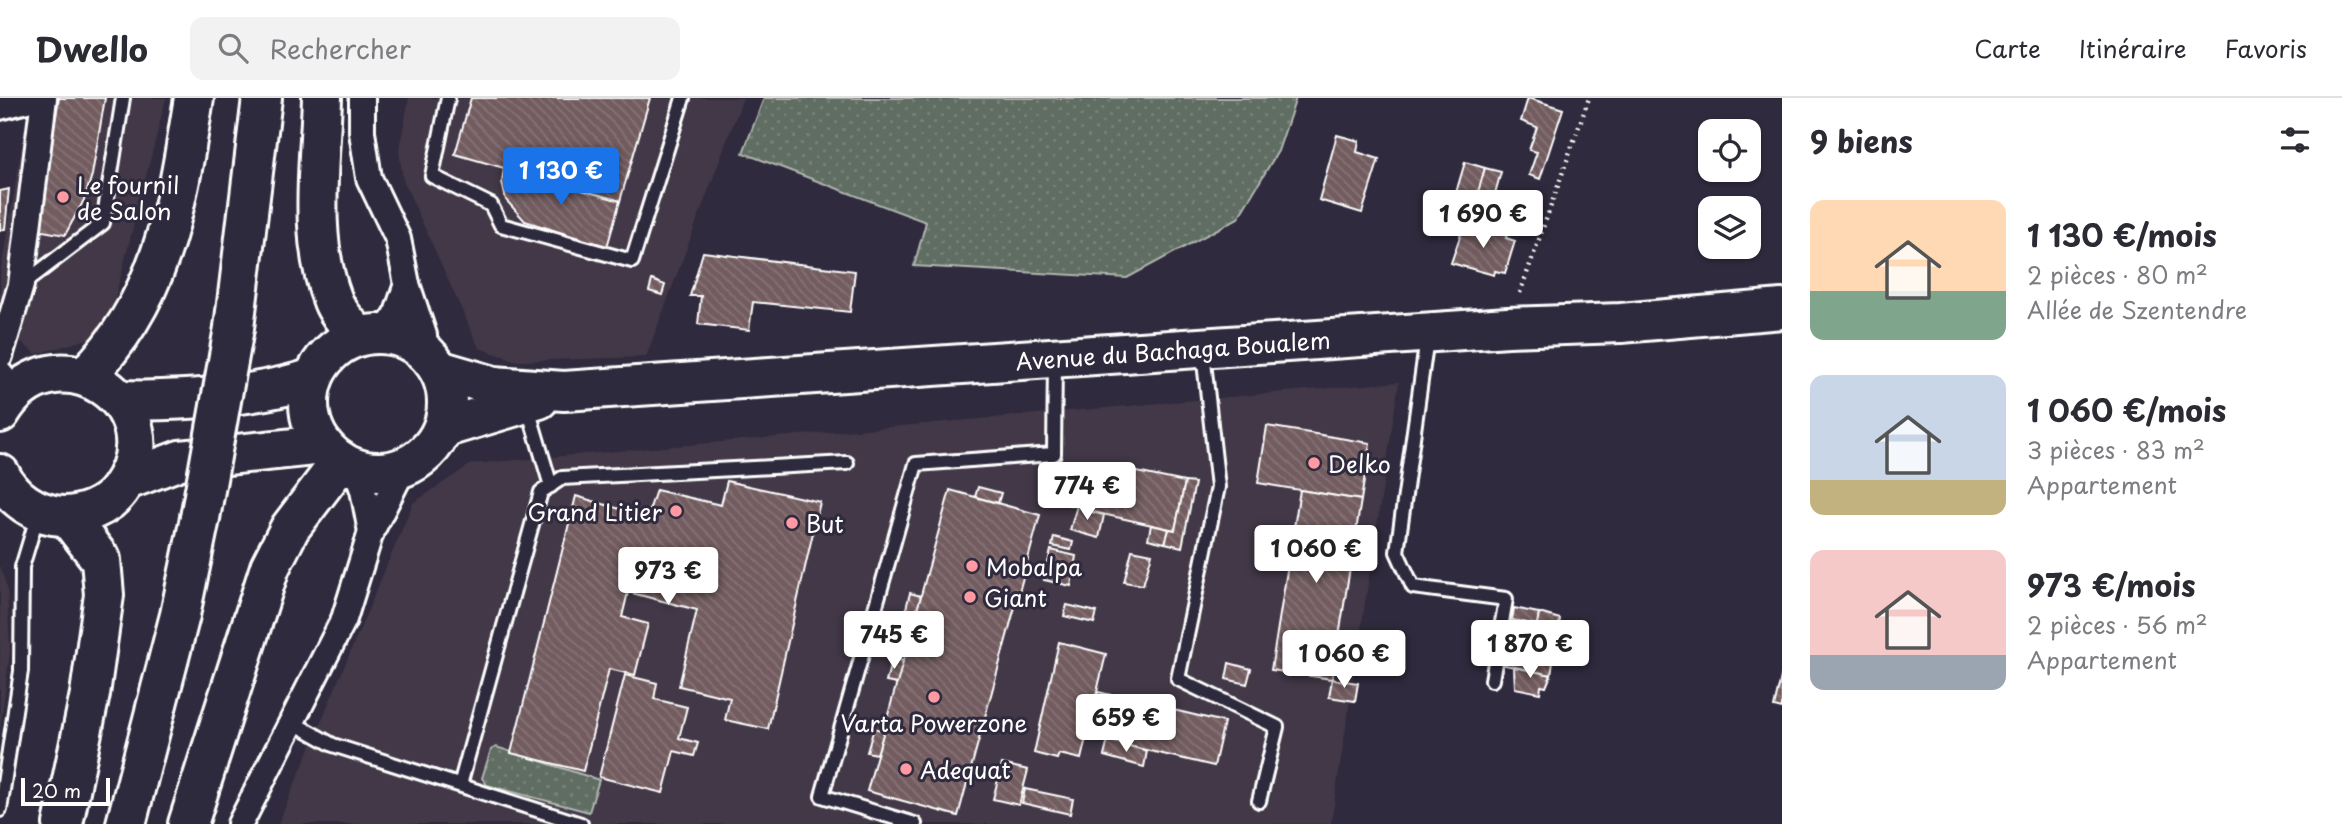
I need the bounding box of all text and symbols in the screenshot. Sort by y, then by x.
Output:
search box [190,17,680,80]
text: Dwello [35,23,148,73]
icon: search [214,29,252,67]
text: Rechercher [270,29,411,68]
text: Carte [1974,30,2041,66]
text: Itinéraire [2079,30,2187,66]
text: Favoris [2225,30,2307,66]
text: 9 biens [1810,118,1913,163]
map controls [1698,119,1761,259]
button: locate [1698,119,1761,182]
icon: filters [2276,121,2314,159]
pin: 1 130 € [496,148,626,207]
text: 1 130 € [519,152,603,187]
place label: Le fournil de Salon [77,167,179,228]
marker: Le fournil de Salon [55,189,71,205]
pin: 1 690 € [1418,190,1548,250]
text: 1 690 € [1439,195,1527,230]
button: layers [1698,196,1761,259]
text: 1 130 €/mois [2027,212,2217,257]
icon: home [1866,228,1950,312]
text: 2 pièces · 80 m² [2027,257,2208,292]
text: Allée de Szentendre [2027,292,2247,327]
street label: Avenue du Bachaga Boualem [1014,322,1332,378]
text: 1 060 €/mois [2027,387,2226,432]
icon: home [1866,403,1950,487]
text: 3 pièces · 83 m² [2027,432,2205,467]
place label: Delko [1328,446,1391,481]
marker: Delko [1306,455,1322,471]
pin: 774 € [1038,462,1136,522]
text: 774 € [1054,467,1120,502]
text: Appartement [2027,467,2177,502]
place label: Grand Litier [528,494,663,529]
marker: Grand Litier [668,503,684,519]
place label: But [806,506,844,541]
marker: But [784,515,800,531]
pin: 1 060 € [1251,526,1381,585]
text: 1 060 € [1270,530,1362,565]
pin: 973 € [619,547,717,607]
place label: Mobalpa [986,549,1082,584]
text: 973 € [634,552,702,587]
marker: Mobalpa [964,558,980,574]
text: 973 €/mois [2027,562,2196,607]
icon: home [1866,578,1950,662]
place label: Giant [984,580,1047,615]
marker: Giant [962,589,978,605]
text: 2 pièces · 56 m² [2027,607,2208,642]
pin: 745 € [845,612,943,671]
text: 745 € [860,616,928,651]
pin: 1 870 € [1465,620,1595,680]
text: 1 870 € [1487,625,1573,660]
pin: 1 060 € [1279,630,1409,690]
text: 1 060 € [1298,635,1390,670]
text: Appartement [2027,642,2177,677]
marker: Varta Powerzone [926,689,942,705]
pin: 659 € [1077,694,1175,754]
text: 659 € [1092,699,1160,734]
place label: Varta Powerzone [841,705,1027,740]
place label: Adequat [920,752,1011,787]
marker: Adequat [898,761,914,777]
scale bar [21,775,110,807]
text: 20 m [32,776,81,804]

